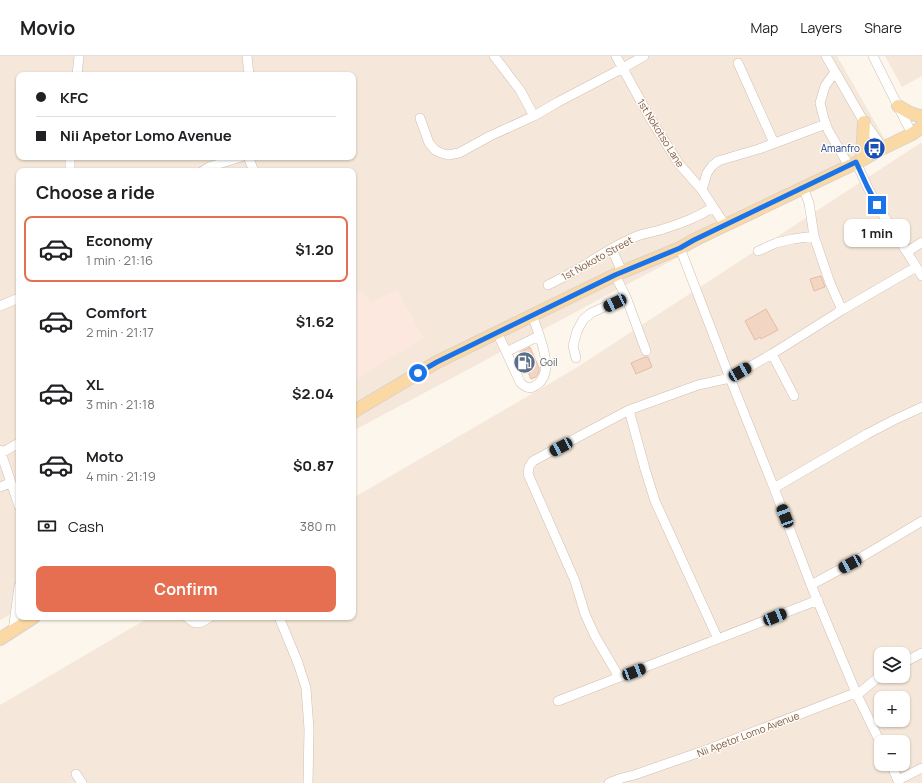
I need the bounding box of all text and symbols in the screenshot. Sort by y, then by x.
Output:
text: Movio [20,15,75,41]
text: Map [750,18,778,37]
text: Layers [800,18,842,37]
text: Share [864,18,902,37]
text: KFC [60,87,89,108]
street label: 1st Nokotso Lane [634,96,688,170]
text: Nii Apetor Lomo Avenue [60,125,232,146]
bus stop icon: Amanfro [862,135,888,161]
place label: Amanfro [821,141,860,155]
text: Choose a ride [36,180,155,204]
route end [868,196,886,214]
callout: 1 min [844,219,910,247]
text: 1 min [861,224,893,242]
text: Economy [86,230,153,251]
icon: car [38,231,74,267]
street label: 1st Nokoto Street [559,233,635,283]
text: $1.20 [295,239,334,260]
text: 1 min · 21:16 [86,251,153,269]
car [602,292,628,314]
text: Comfort [86,302,147,323]
icon: car [38,303,74,339]
text: $1.62 [296,311,334,332]
text: 2 min · 21:17 [86,323,154,341]
fuel station icon: Goil [512,349,538,375]
place label: Goil [540,355,558,369]
car [727,361,753,383]
route start [409,364,427,382]
text: XL [86,374,104,395]
icon: car [38,375,74,411]
text: $2.04 [292,383,334,404]
text: 3 min · 21:18 [86,395,155,413]
car [548,436,574,458]
text: Moto [86,446,123,467]
icon: car [38,447,74,483]
text: $0.87 [293,455,334,476]
text: 4 min · 21:19 [86,467,156,485]
car [775,503,795,529]
icon: cash [36,515,58,537]
text: Cash [68,516,104,537]
text: 380 m [300,517,336,535]
car [837,553,863,575]
button: Confirm [36,566,336,612]
car [762,607,788,627]
map controls [874,647,910,771]
button: layers [874,647,910,683]
car [621,662,647,682]
button: + [874,691,910,727]
street label: Nii Apetor Lomo Avenue [695,708,801,760]
button: − [874,735,910,771]

